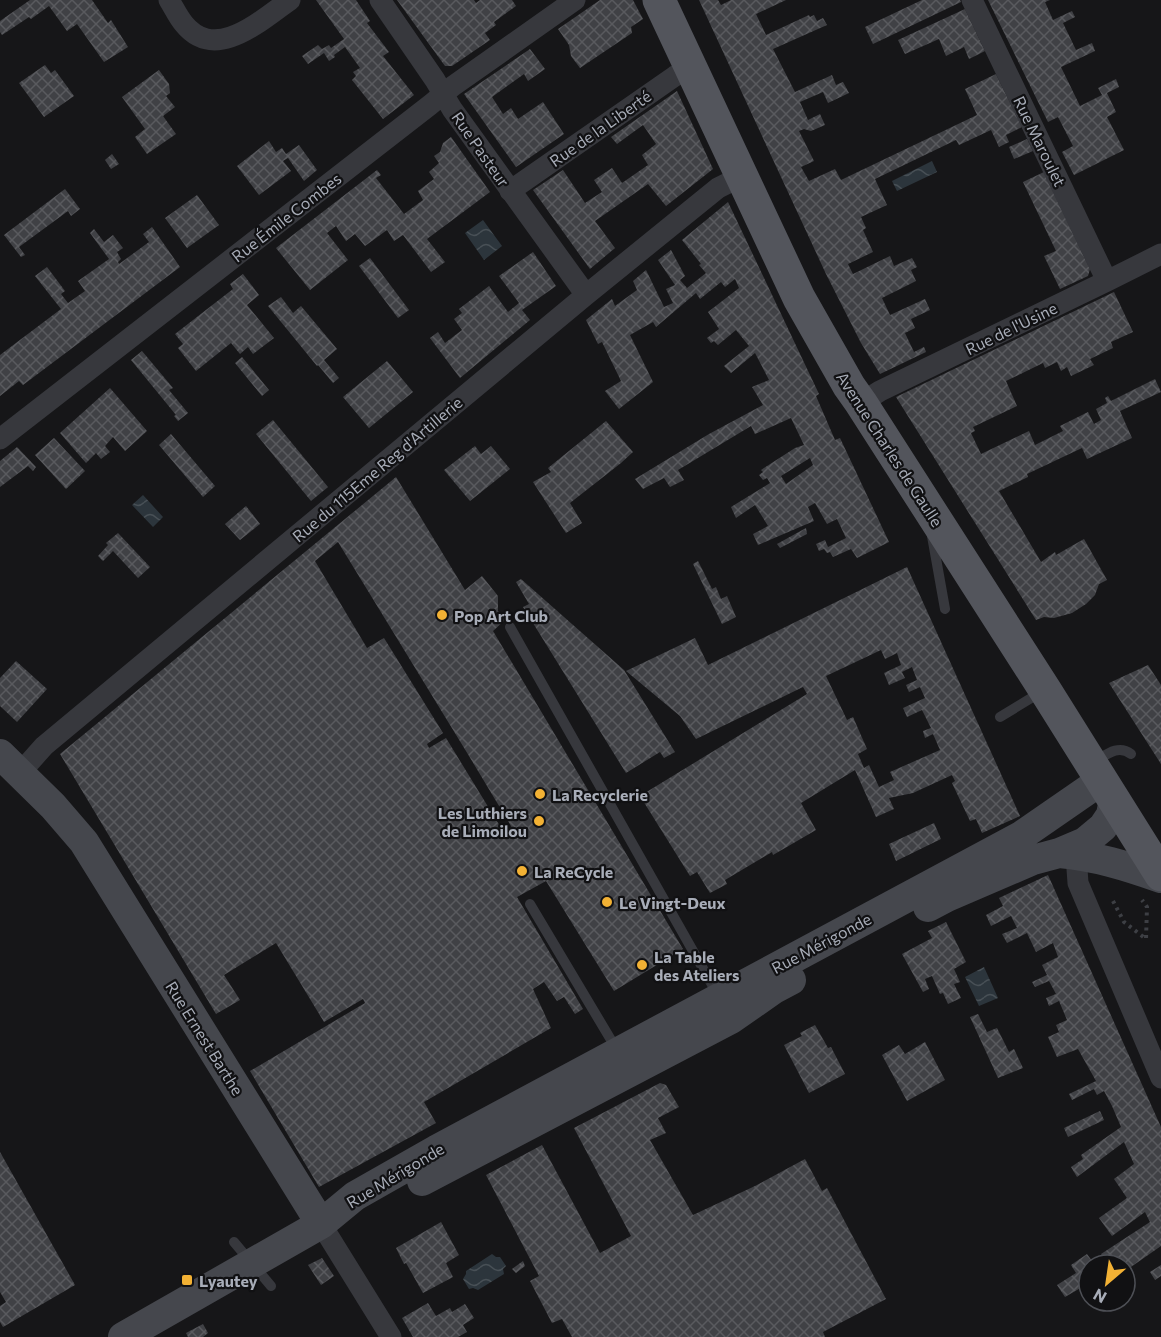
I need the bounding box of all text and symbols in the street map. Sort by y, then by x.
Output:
street label: Rue de la Liberté [545,86,655,170]
street label: Rue Maroulet [1010,93,1070,190]
street label: Rue Pasteur [448,108,514,191]
street label: Rue Émile Combes [227,168,345,266]
street label: Rue de l'Usine [962,298,1060,358]
street label: Avenue Charles de Gaulle [833,368,947,530]
street label: Rue du 115Eme Reg d'Artillerie [288,392,466,546]
place label: Pop Art Club [454,606,548,625]
marker: Pop Art Club [435,608,449,622]
place label: La Recyclerie [552,785,648,804]
marker: La Recyclerie [533,787,547,801]
place label: Les Luthiers de Limoilou [438,803,527,840]
marker: Les Luthiers de Limoilou [532,814,546,828]
place label: La ReCycle [534,862,613,881]
marker: La ReCycle [515,864,529,878]
place label: Le Vingt-Deux [619,893,726,912]
marker: Le Vingt-Deux [600,895,614,909]
street label: Rue Mérigonde [768,909,874,977]
place label: La Table des Ateliers [654,947,739,984]
marker: La Table des Ateliers [635,958,649,972]
street label: Rue Ernest Barthe [162,978,248,1098]
street label: Rue Mérigonde [343,1138,447,1212]
north arrow [1077,1253,1137,1313]
place label: Lyautey [199,1271,258,1290]
marker: Lyautey [180,1273,194,1287]
text: N [1090,1285,1109,1308]

